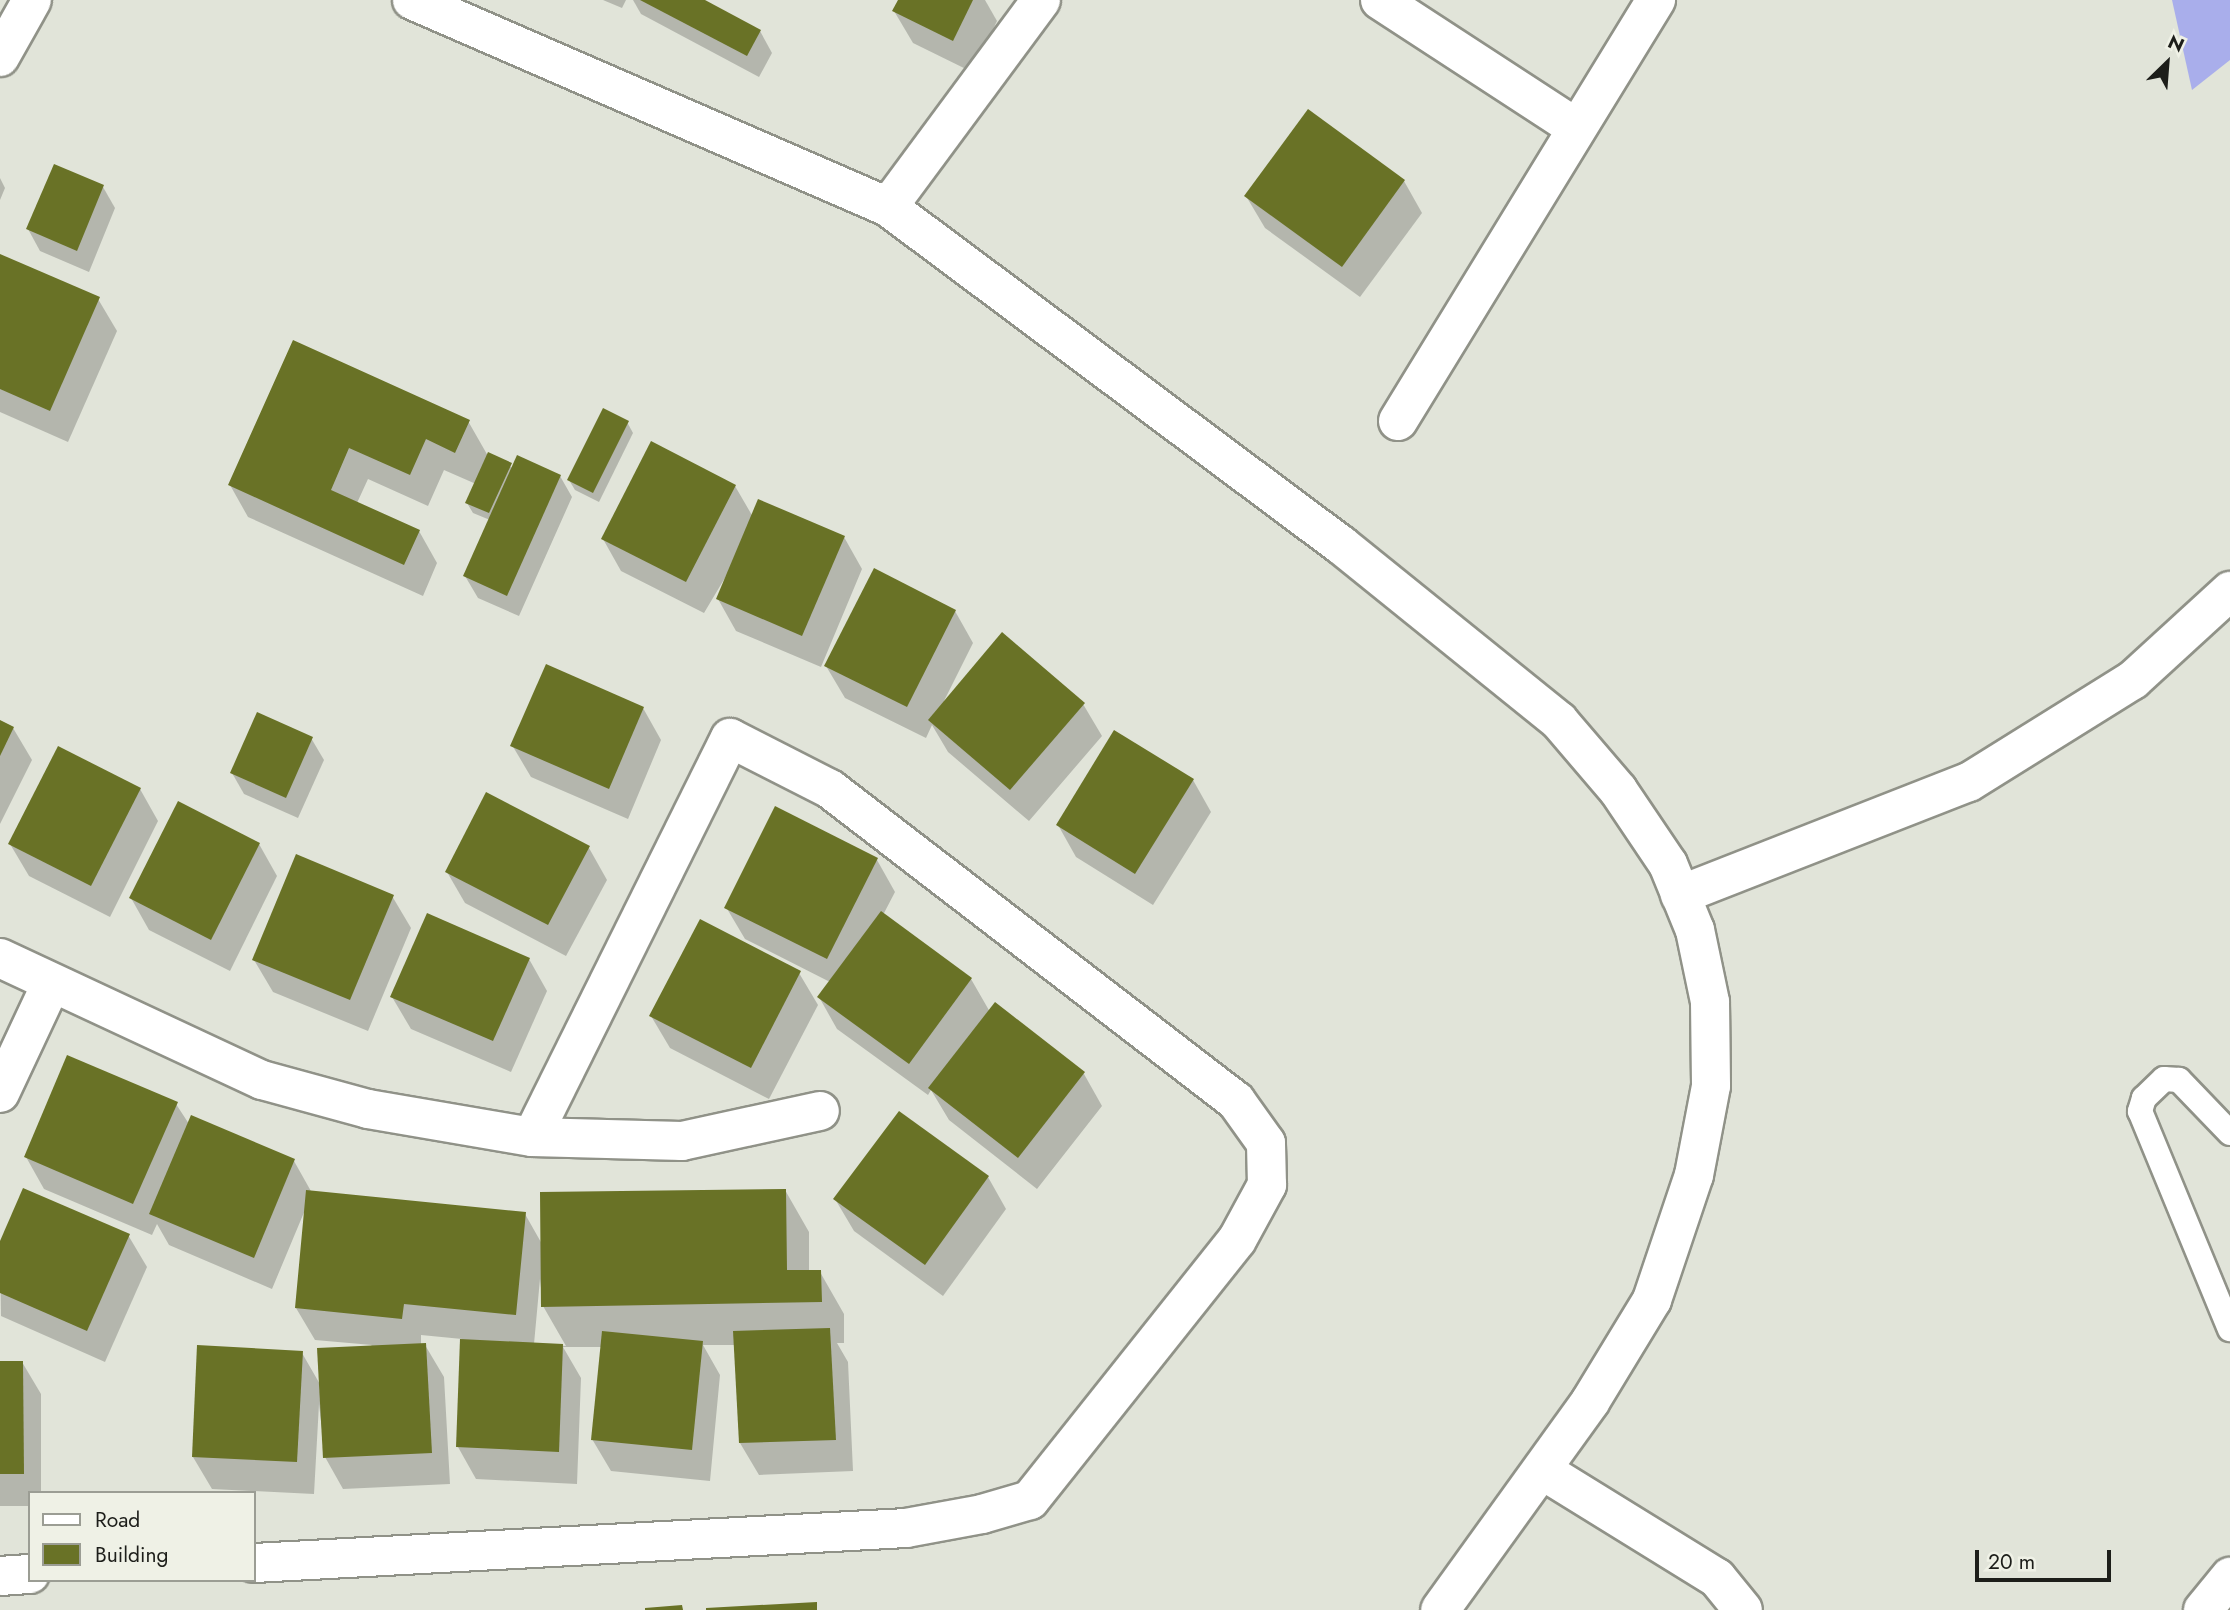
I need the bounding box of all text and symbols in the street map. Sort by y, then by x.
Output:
north arrow [2132,28,2202,98]
text: N [2164,28,2189,59]
legend [28,1491,256,1582]
text: Road [95,1505,140,1535]
scale bar [1978,1536,2114,1580]
text: Building [95,1540,168,1570]
text: 20 m [1988,1547,2035,1577]

